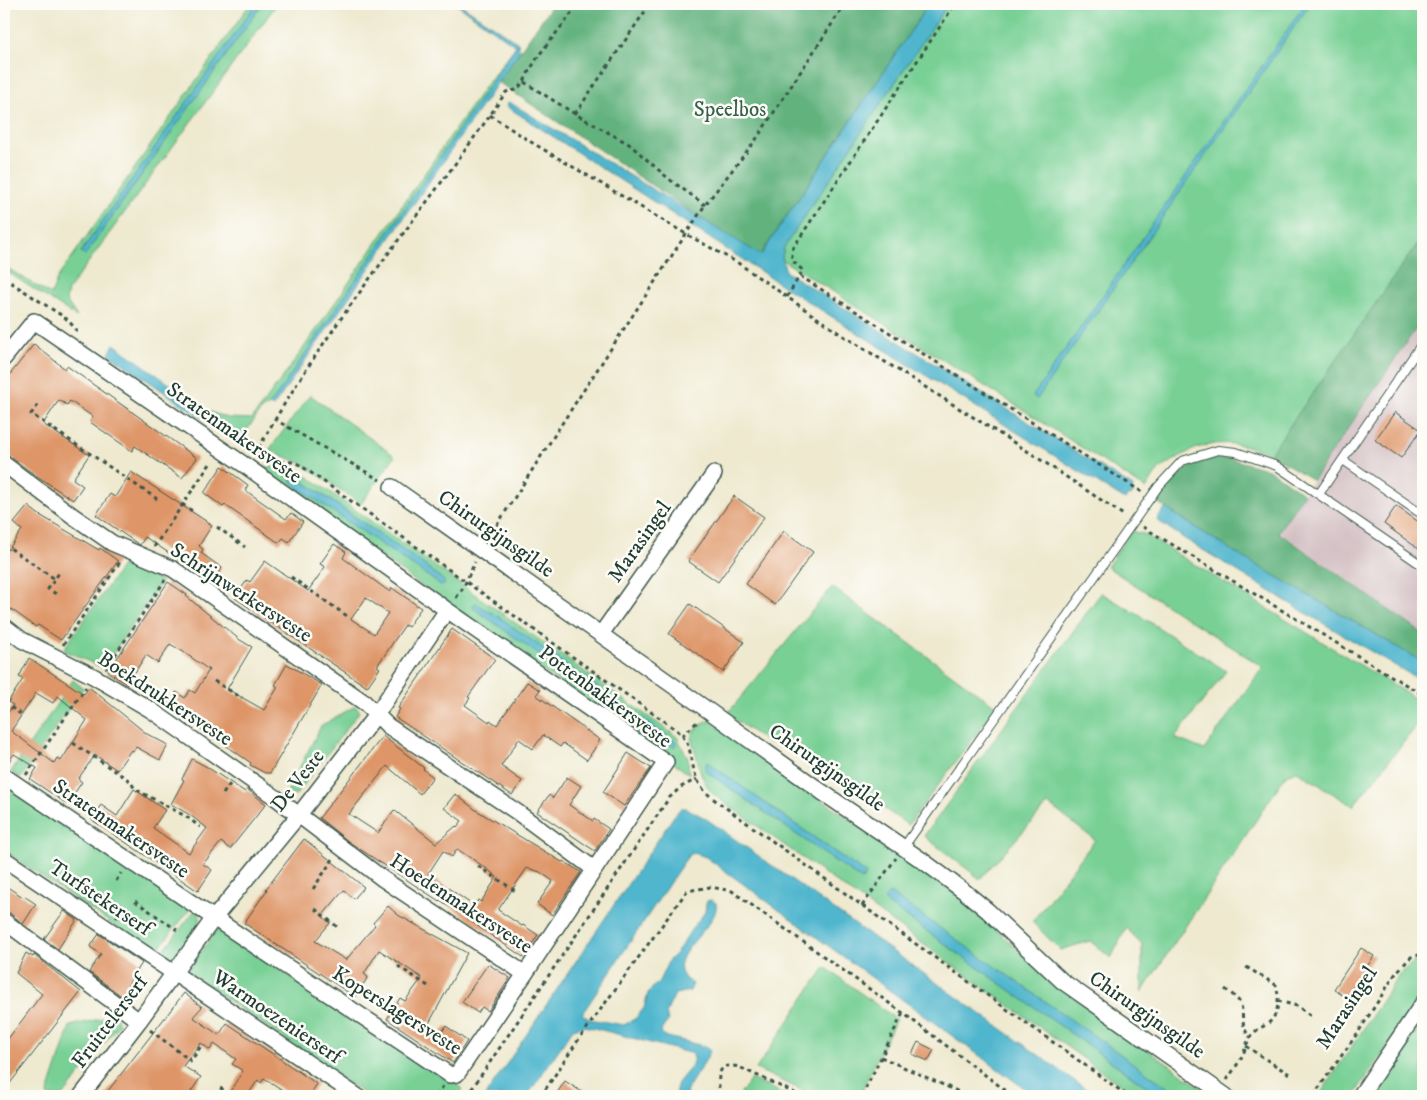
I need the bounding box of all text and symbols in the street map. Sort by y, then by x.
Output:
park label: Speelbos [694,97,766,123]
street label: Stratenmakersveste [161,377,307,490]
street label: Chirurgijnsgilde [433,484,559,584]
street label: Marasingel [603,496,678,588]
street label: Schrijnwerkersveste [165,537,317,649]
street label: Pottenbakkersveste [533,640,677,754]
street label: Boekdrukkersveste [93,646,237,752]
street label: Chirurgijnsgilde [764,718,890,818]
street label: De Veste [266,744,331,817]
street label: Stratenmakersveste [48,774,195,885]
street label: Hoedenmakersveste [385,848,538,960]
street label: Turfstekerserf [44,854,159,944]
street label: Koperslagersveste [327,961,467,1061]
street label: Marasingel [1311,961,1384,1054]
street label: Warmoezenierserf [207,964,349,1072]
street label: Chirurgijnsgilde [1084,965,1210,1065]
street label: Fruittelerserf [66,968,156,1074]

